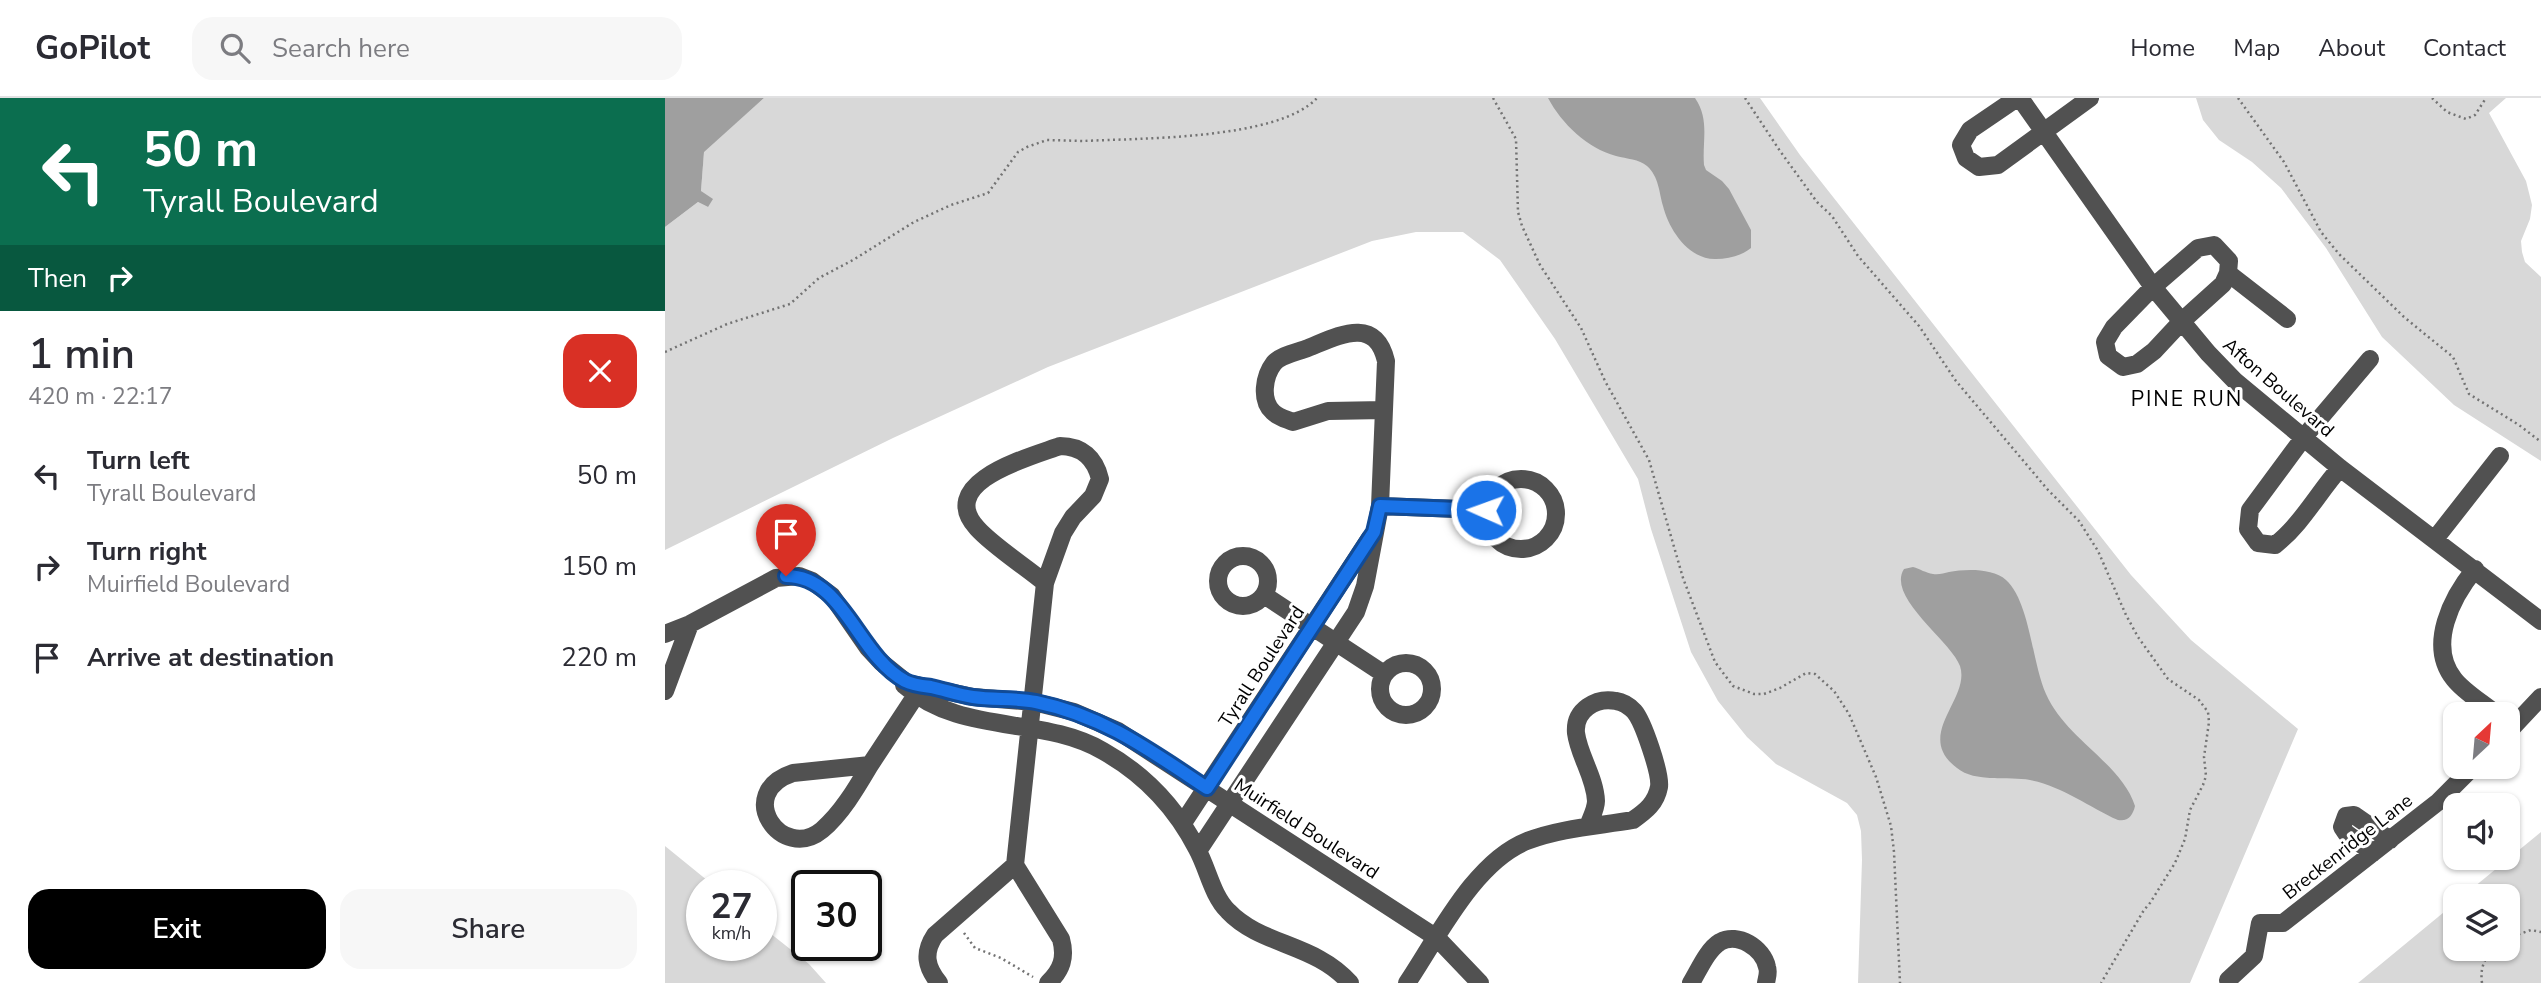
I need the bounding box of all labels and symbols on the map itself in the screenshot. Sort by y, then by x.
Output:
street label: Afton Boulevard [2217,332,2339,443]
district label: PINE RUN [2131,385,2243,413]
position arrow [1449,473,1523,547]
pin [756,504,816,576]
street label: Tyrall Boulevard [1213,601,1311,732]
north arrow [2443,702,2520,779]
street label: Muirfield Boulevard [1229,772,1384,885]
street label: Breckenridge Lane [2277,788,2418,906]
speed limit sign: 30 [791,870,882,961]

